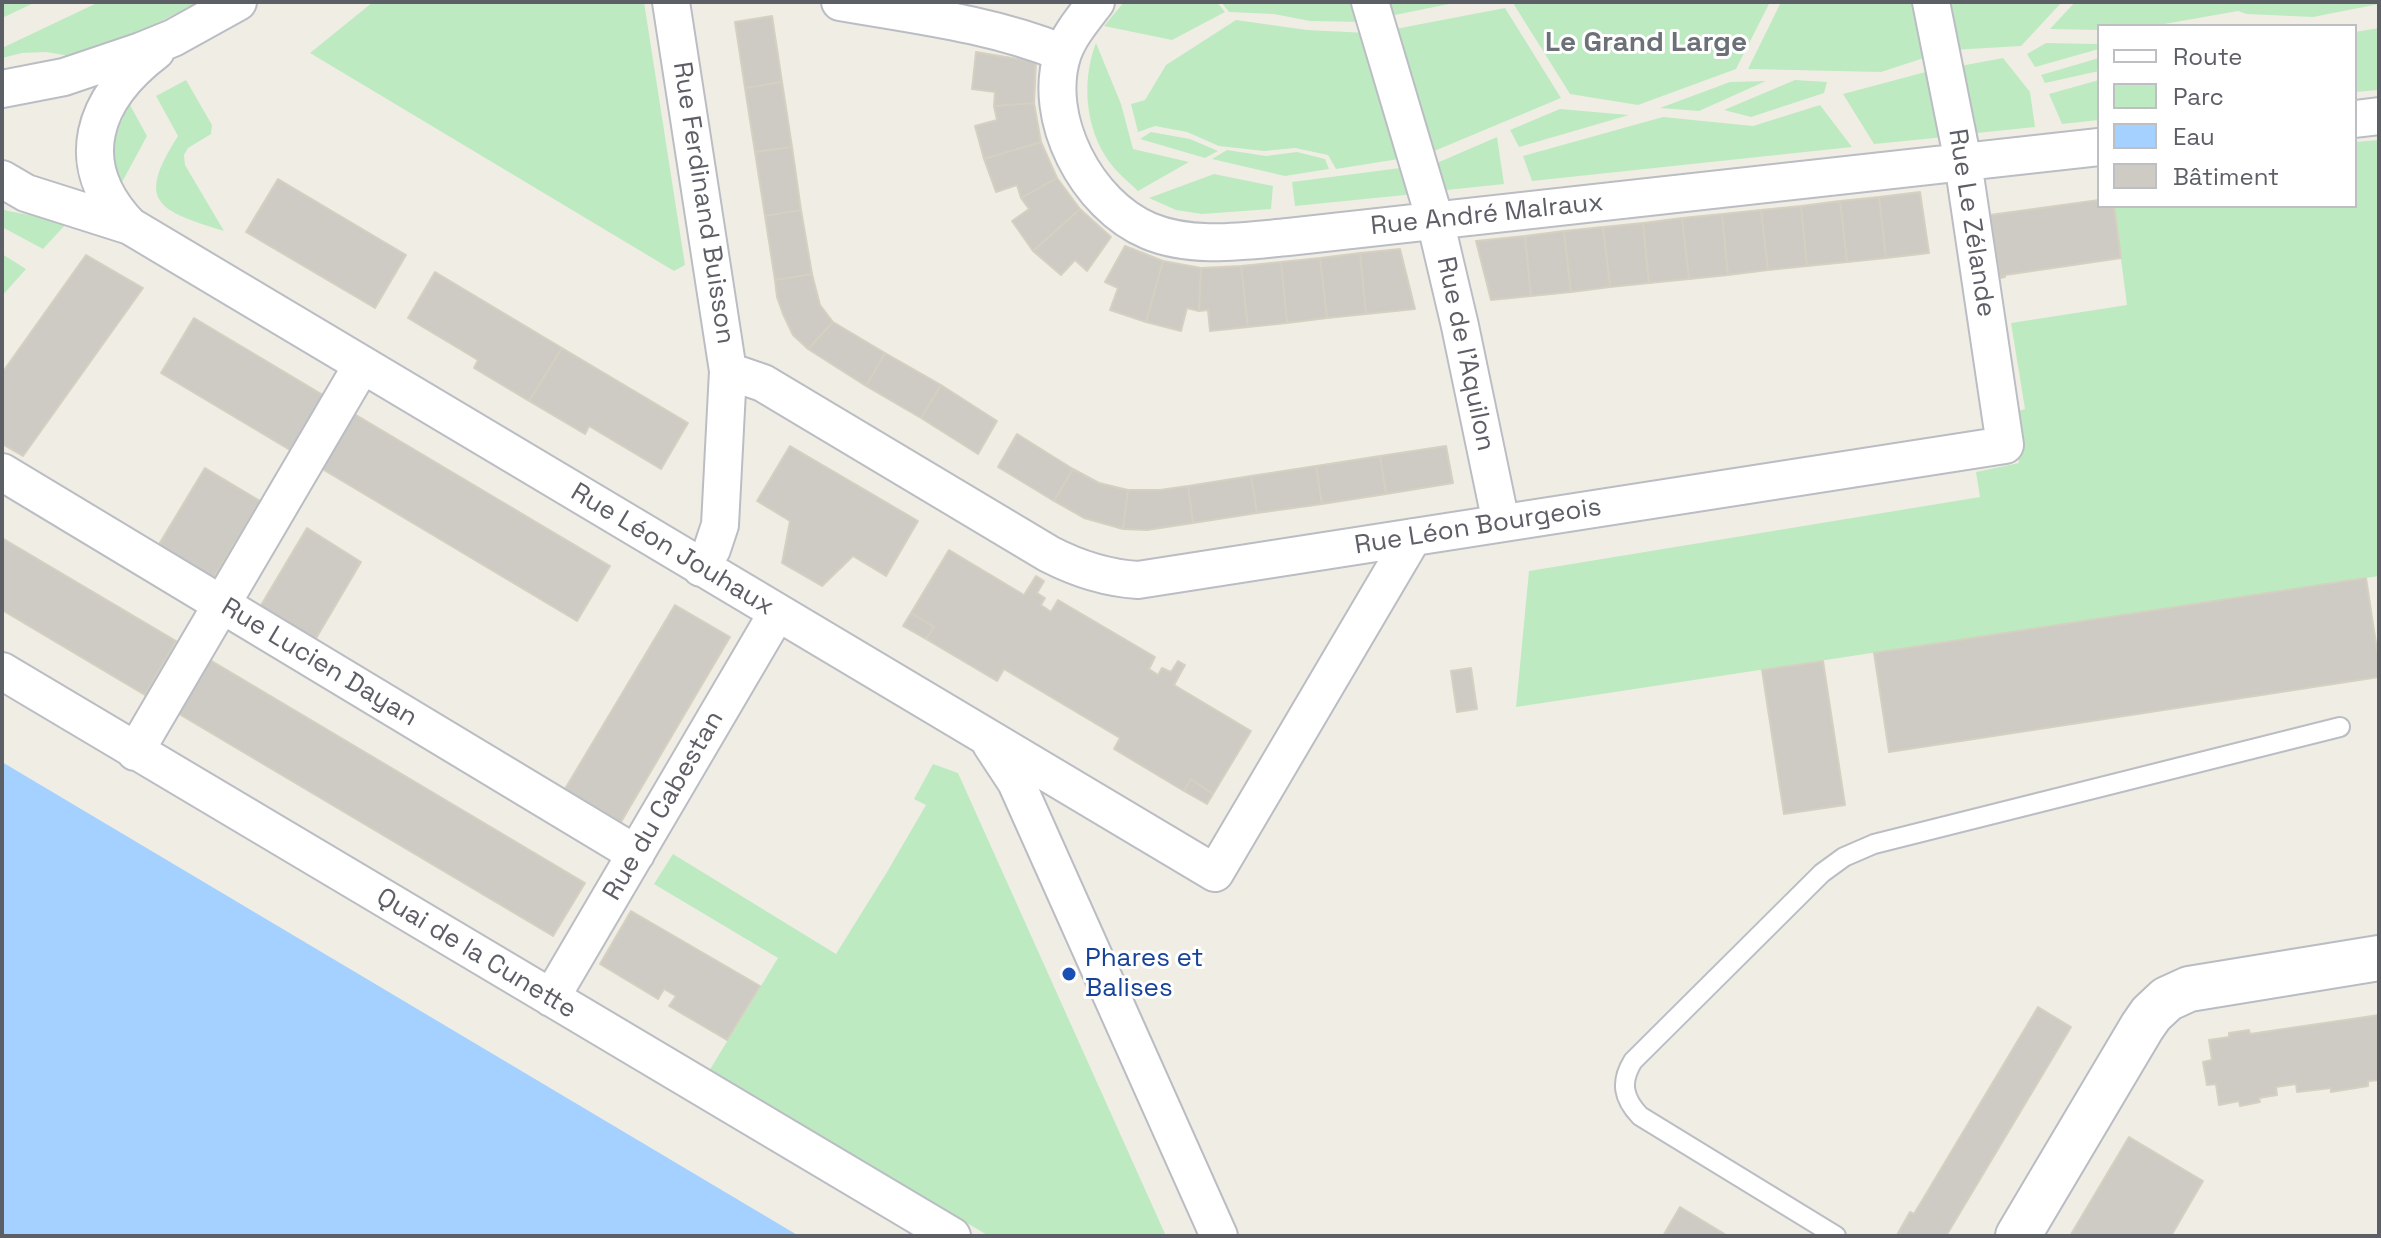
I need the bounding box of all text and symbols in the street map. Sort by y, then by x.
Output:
legend [2097,24,2357,208]
district label: Le Grand Large [1545,26,1747,60]
text: Route [2173,41,2242,72]
street label: Rue Ferdinand Buisson [665,60,741,346]
text: Parc [2173,81,2224,112]
text: Eau [2173,121,2215,152]
street label: Rue Le Zélande [1941,127,2001,319]
text: Bâtiment [2173,161,2279,192]
street label: Rue André Malraux [1369,187,1605,243]
street label: Rue de l'Aquilon [1429,254,1501,454]
street label: Rue Léon Jouhaux [565,477,779,623]
street label: Rue Léon Bourgeois [1352,492,1604,562]
street label: Rue Lucien Dayan [215,592,423,734]
street label: Rue du Cabestan [597,706,731,906]
street label: Quai de la Cunette [370,882,582,1026]
place label: Phares et Balises [1085,943,1203,1004]
marker: Phares et Balises [1060,965,1078,983]

